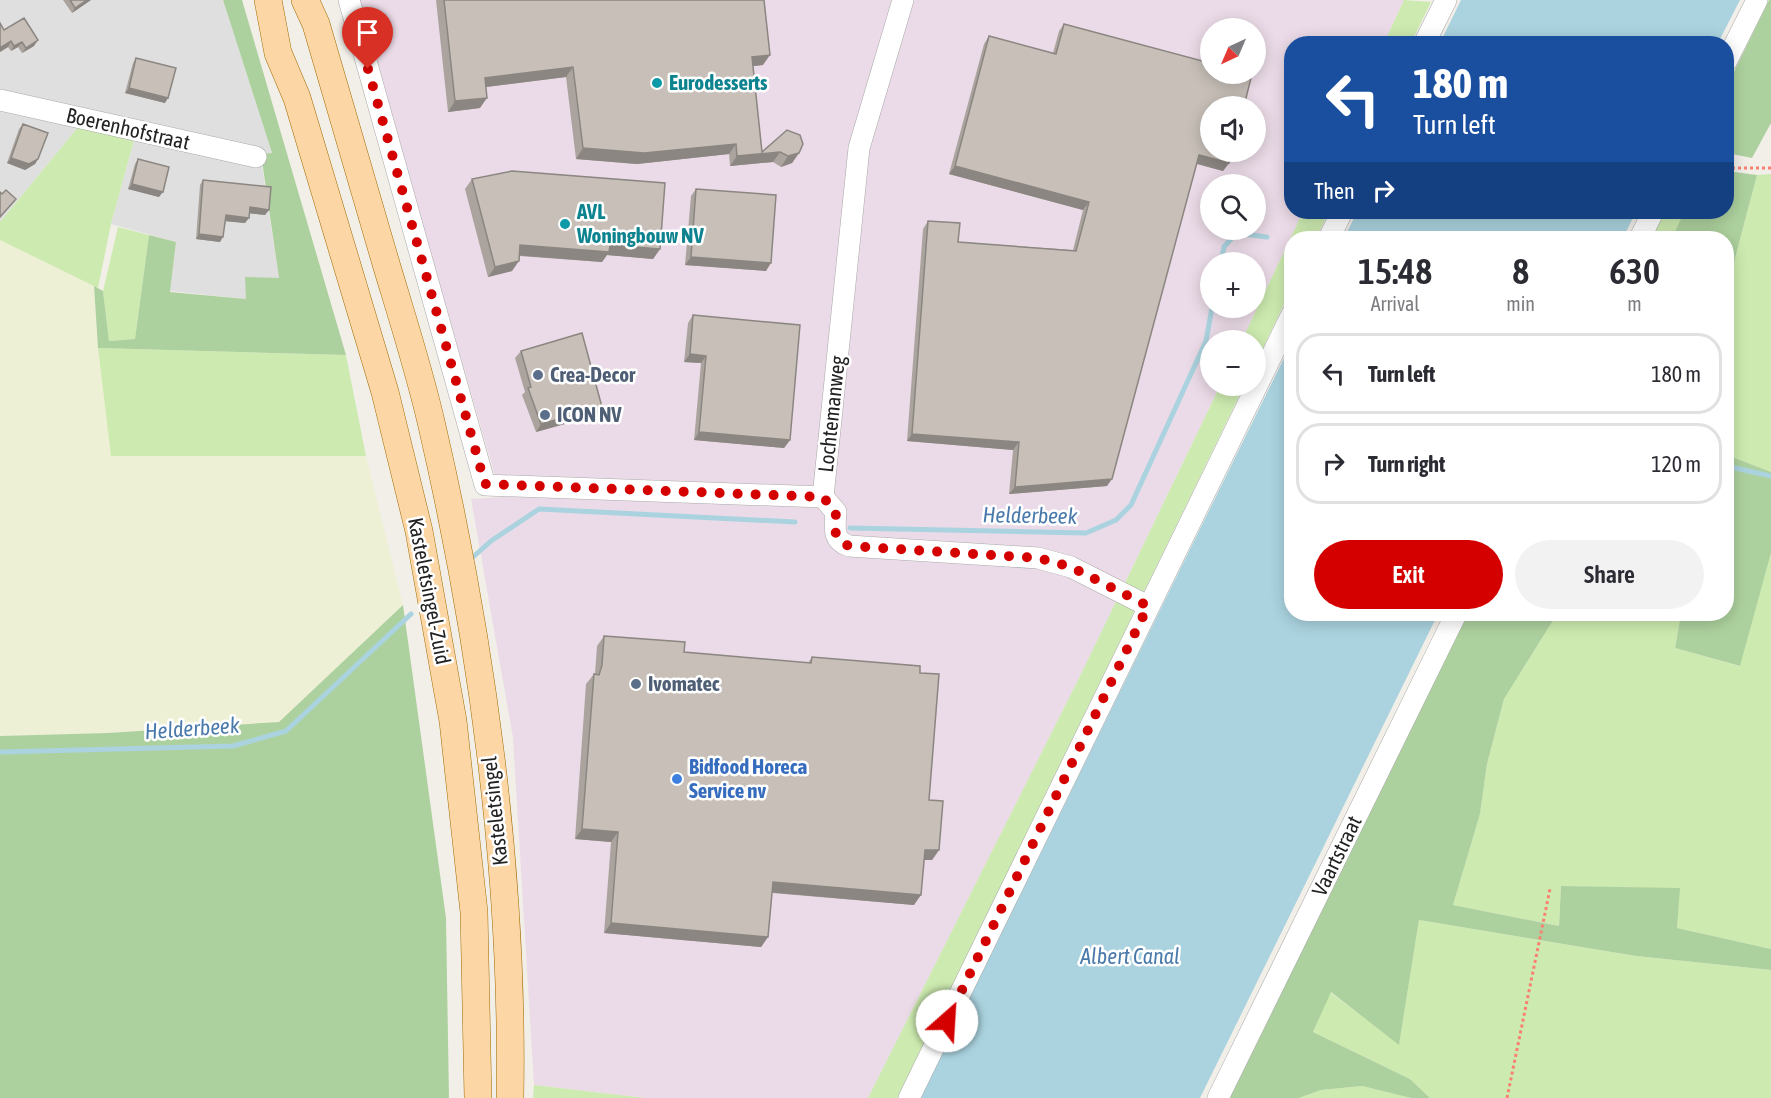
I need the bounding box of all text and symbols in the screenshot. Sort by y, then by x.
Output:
pin [342,7,393,69]
icon: arrive [351,16,384,49]
north arrow [1200,18,1266,84]
map controls [1200,18,1266,396]
text: 180 m [1413,59,1508,107]
icon: left [1314,60,1392,138]
place label: Eurodesserts [669,70,768,94]
marker: Eurodesserts [650,76,664,90]
button: sound [1200,96,1266,162]
street label: Boerenhofstraat [64,102,192,154]
text: Turn left [1413,109,1496,140]
button: search [1200,174,1266,240]
icon: right [1367,174,1400,207]
text: Then [1314,178,1355,204]
place label: AVL Woningbouw NV [576,199,704,247]
marker: AVL Woningbouw NV [558,217,572,231]
text: 15:48 [1358,250,1432,292]
text: 8 [1512,250,1529,292]
text: 630 [1609,250,1660,292]
button: + [1200,252,1266,318]
text: Arrival [1371,292,1420,315]
text: min [1506,292,1535,315]
text: m [1627,292,1642,315]
button: − [1200,330,1266,396]
street label: Lochtemanweg [813,354,849,473]
icon: left [1317,357,1350,390]
text: Turn left [1368,361,1435,387]
text: 180 m [1651,361,1701,387]
place label: Crea-Decor [550,362,636,386]
marker: Crea-Decor [531,368,545,382]
place label: ICON NV [557,402,622,426]
marker: ICON NV [538,408,552,422]
icon: right [1317,447,1350,480]
text: Turn right [1368,451,1445,477]
text: 120 m [1651,451,1701,477]
water label: Helderbeek [982,501,1078,529]
street label: Kasteletsingel-Zuid [404,515,456,666]
button: Exit [1314,540,1503,609]
button: Share [1515,540,1704,609]
place label: Ivomatec [648,671,720,695]
marker: Ivomatec [629,677,643,691]
water label: Helderbeek [144,712,241,744]
place label: Bidfood Horeca Service nv [689,754,808,802]
street label: Kasteletsingel [476,755,512,867]
marker: Bidfood Horeca Service nv [670,772,684,786]
street label: Vaartstraat [1306,812,1366,899]
water label: Albert Canal [1079,943,1180,969]
position arrow [915,989,979,1053]

